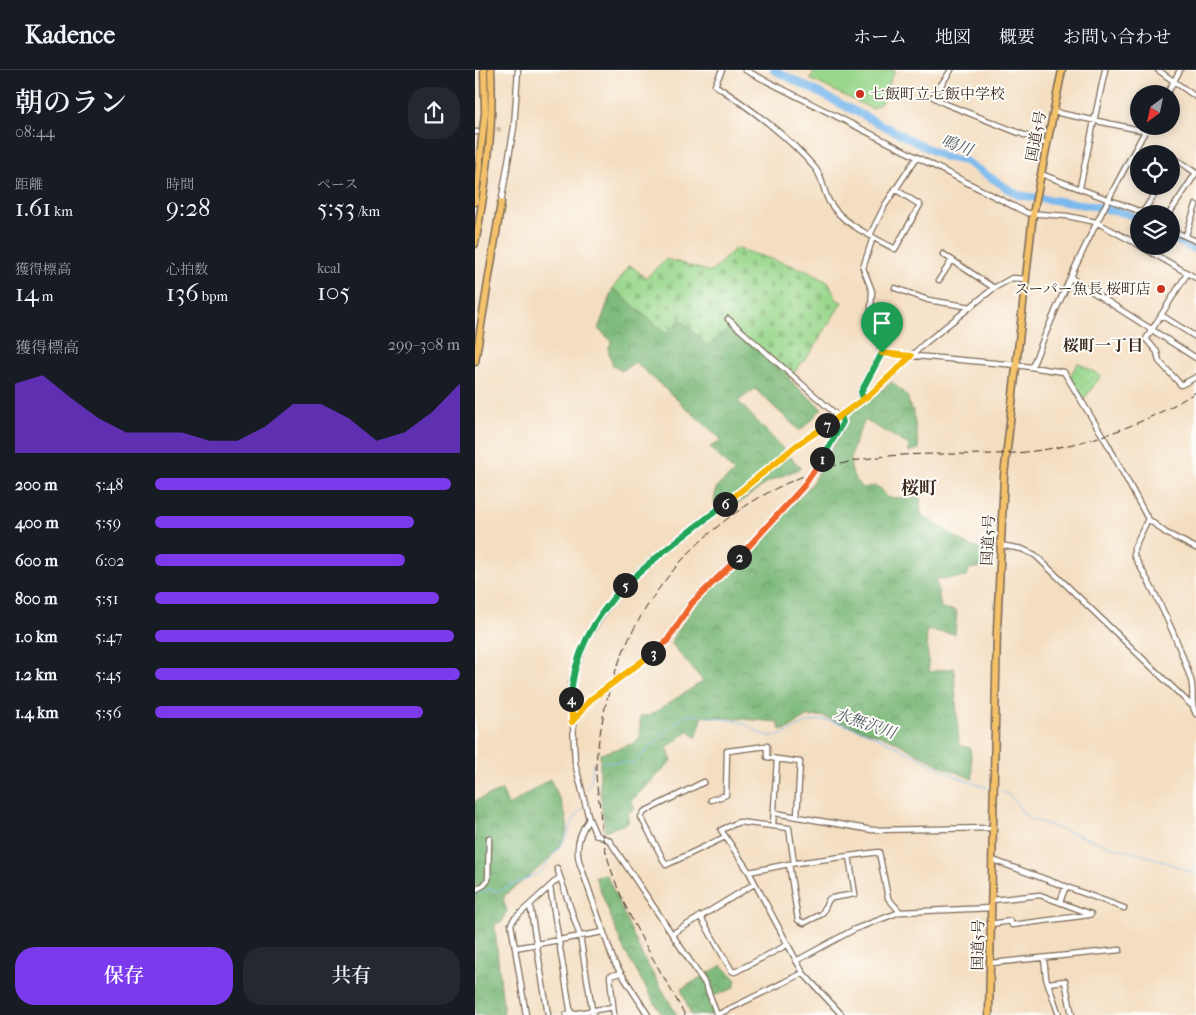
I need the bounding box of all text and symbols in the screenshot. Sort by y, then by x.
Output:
text: Kadence [25,21,115,49]
text: ホーム [853,27,907,48]
text: 地図 [935,27,971,48]
text: 概要 [999,27,1035,48]
text: お問い合わせ [1063,27,1171,48]
place label: 七飯町立七飯中学校 [870,85,1005,103]
north arrow [1130,85,1180,135]
map controls [1130,85,1180,255]
text: 朝のラン [15,86,127,119]
button: share [408,87,460,139]
marker: 七飯町立七飯中学校 [854,88,866,100]
street label: 国道5号 [1022,109,1050,163]
text: 08:44 [15,122,55,141]
water label: 鳴川 [939,130,977,160]
button: locate [1130,145,1180,195]
text: 距離 [15,176,43,193]
text: 時間 [166,176,194,193]
text: ペース [317,176,358,193]
text: 1.61 [15,193,51,222]
text: 9:28 [166,193,211,222]
text: 5:53 [317,193,355,222]
text: km [51,203,73,220]
text: /km [355,203,380,220]
button: layers [1130,205,1180,255]
text: kcal [317,260,341,277]
text: 獲得標高 [15,261,71,278]
text: 心拍数 [166,261,208,278]
text: 105 [317,277,350,306]
text: 14 [15,278,39,307]
text: 136 [166,278,199,307]
place label: スーパー魚長 桜町店 [1014,280,1151,298]
marker: スーパー魚長 桜町店 [1155,283,1167,295]
text: m [39,288,53,305]
text: bpm [199,288,228,305]
pin [861,302,903,353]
icon: arrive [868,309,896,337]
text: 299–308 m [388,335,460,354]
district label: 桜町一丁目 [1063,336,1143,355]
text: 獲得標高 [15,338,79,357]
pin: 7 [815,412,839,438]
text: 7 [824,417,831,434]
pin: 1 [809,446,835,472]
text: 1 [820,451,825,468]
text: 200 m [15,475,58,494]
text: 5:48 [95,475,123,494]
district label: 桜町 [901,478,937,499]
pin: 6 [713,492,737,516]
text: 6 [722,496,729,513]
text: 400 m [15,513,59,532]
text: 5:59 [95,513,121,532]
street label: 国道5号 [978,514,998,566]
pin: 2 [727,544,751,570]
text: 2 [736,549,743,566]
text: 600 m [15,551,58,570]
text: 6:02 [95,551,125,570]
pin: 5 [613,572,637,598]
text: 5 [622,577,629,594]
text: 800 m [15,589,57,608]
text: 5:51 [95,589,118,608]
text: 1.0 km [15,627,58,646]
text: 5:47 [95,627,123,646]
pin: 3 [641,640,665,666]
text: 3 [651,645,656,662]
text: 1.2 km [15,665,57,684]
text: 5:45 [95,665,122,684]
pin: 4 [559,686,583,712]
text: 4 [567,691,576,708]
text: 1.4 km [15,703,59,722]
text: 5:56 [95,703,121,722]
water label: 水無沢川 [832,704,900,743]
street label: 国道5号 [969,919,987,971]
button: 保存 [15,947,233,1005]
button: 共有 [243,947,460,1005]

